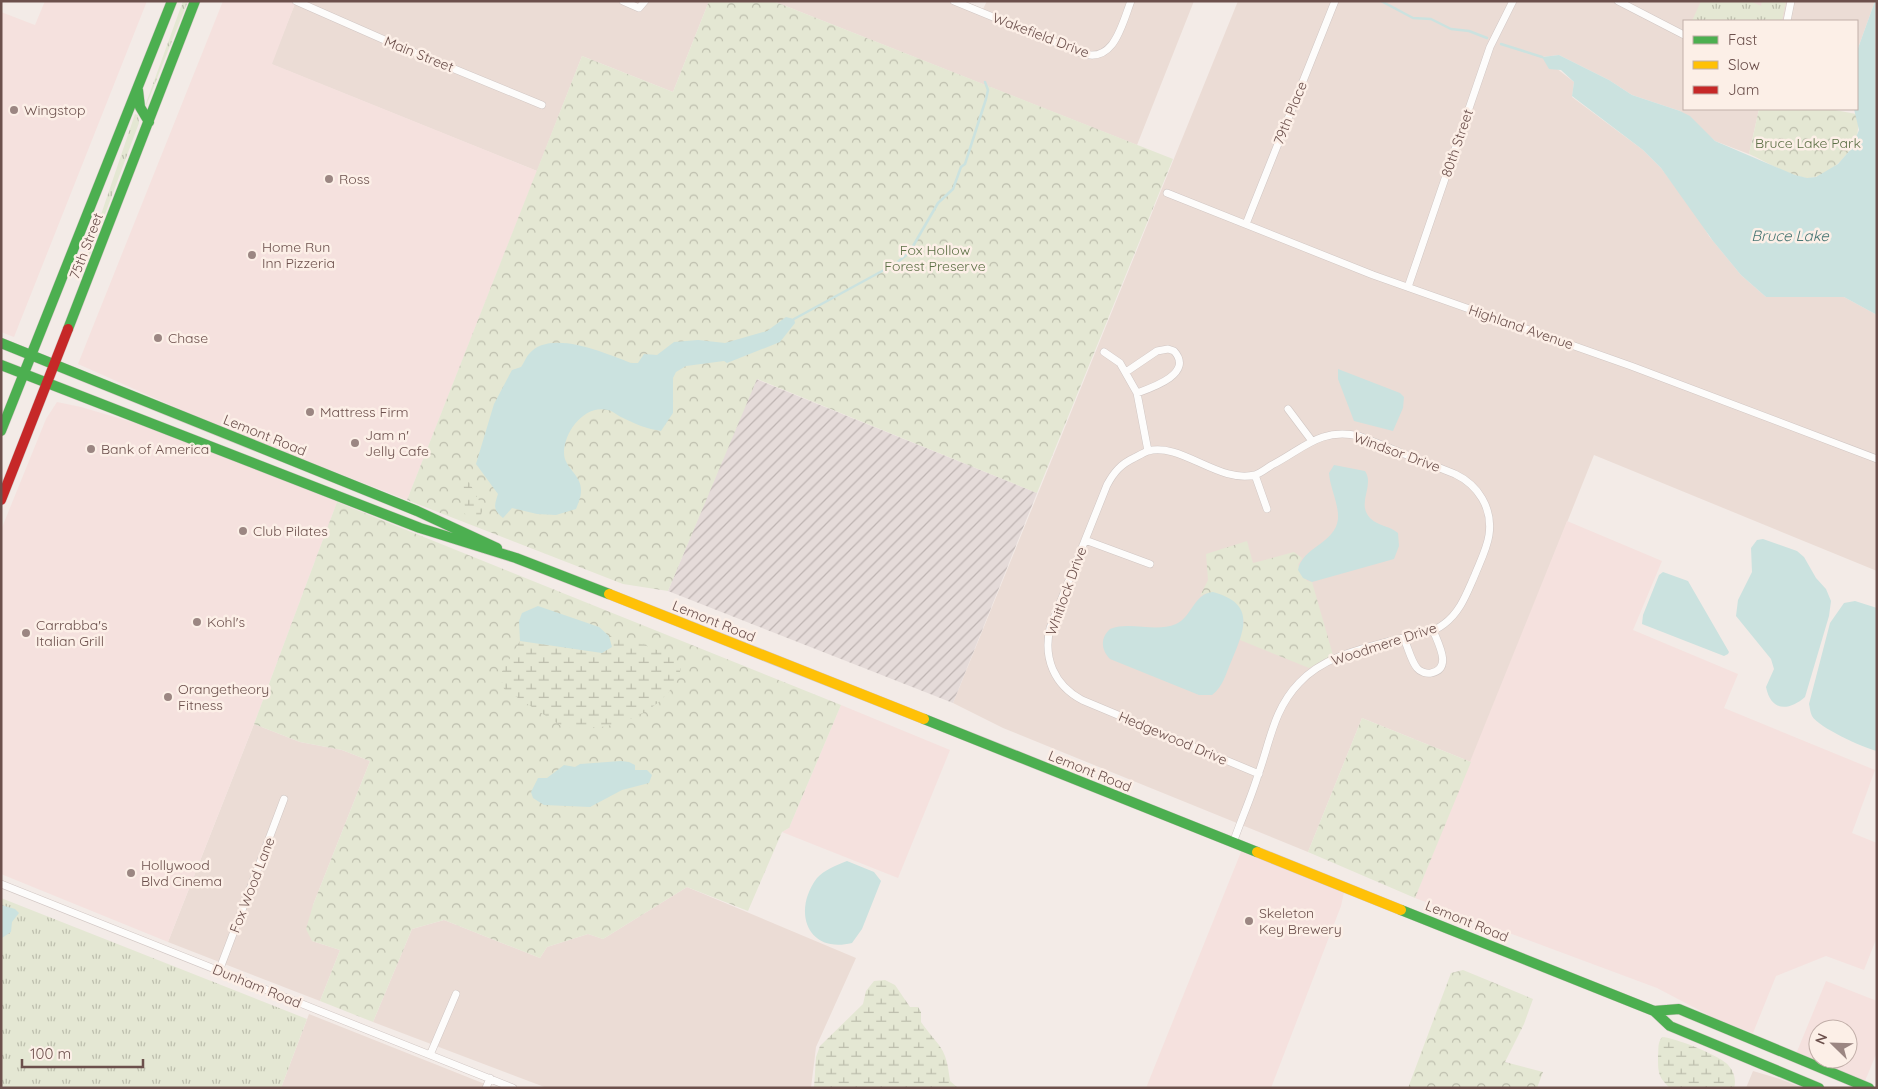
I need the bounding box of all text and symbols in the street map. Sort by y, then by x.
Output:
street label: Wakefield Drive [990,8,1092,62]
legend [1683,20,1858,110]
text: Fast [1728,30,1757,49]
street label: Main Street [382,32,457,76]
text: Slow [1728,55,1760,74]
street label: 79th Place [1269,79,1311,147]
text: Jam [1728,80,1759,99]
place label: Wingstop [24,101,85,119]
marker: Wingstop [8,104,20,116]
street label: 80th Street [1437,106,1477,179]
park label: Bruce Lake Park [1755,134,1861,152]
place label: Ross [339,170,370,188]
marker: Ross [323,173,335,185]
street label: 75th Street [65,210,107,282]
water label: Bruce Lake [1751,226,1829,245]
place label: Home Run Inn Pizzeria [262,238,335,272]
park label: Fox Hollow Forest Preserve [884,241,986,275]
marker: Home Run Inn Pizzeria [246,249,258,261]
street label: Highland Avenue [1466,301,1576,353]
place label: Chase [168,329,208,347]
marker: Chase [152,332,164,344]
place label: Mattress Firm [320,403,409,421]
marker: Mattress Firm [304,406,316,418]
street label: Lemont Road [221,410,309,460]
place label: Jam n' Jelly Cafe [365,426,429,460]
street label: Windsor Drive [1351,428,1443,476]
marker: Jam n' Jelly Cafe [349,437,361,449]
place label: Bank of America [101,440,209,458]
marker: Bank of America [85,443,97,455]
place label: Club Pilates [253,522,328,540]
marker: Club Pilates [237,525,249,537]
street label: Whitlock Drive [1042,544,1090,638]
street label: Lemont Road [670,596,758,646]
place label: Kohl's [207,613,245,631]
place label: Carrabba's Italian Grill [36,616,107,650]
marker: Kohl's [191,616,203,628]
street label: Woodmere Drive [1329,618,1439,670]
marker: Carrabba's Italian Grill [20,627,32,639]
place label: Orangetheory Fitness [178,680,269,714]
marker: Orangetheory Fitness [162,691,174,703]
street label: Hedgewood Drive [1116,707,1230,769]
street label: Lemont Road [1046,746,1134,796]
street label: Fox Wood Lane [225,835,279,935]
place label: Hollywood Blvd Cinema [141,856,222,890]
marker: Hollywood Blvd Cinema [125,867,137,879]
street label: Lemont Road [1423,896,1511,946]
place label: Skeleton Key Brewery [1259,904,1342,938]
marker: Skeleton Key Brewery [1243,915,1255,927]
street label: Dunham Road [210,960,304,1012]
north arrow [1808,1019,1858,1069]
text: N [1811,1031,1831,1047]
scale bar [22,1036,144,1068]
text: 100 m [30,1044,71,1063]

